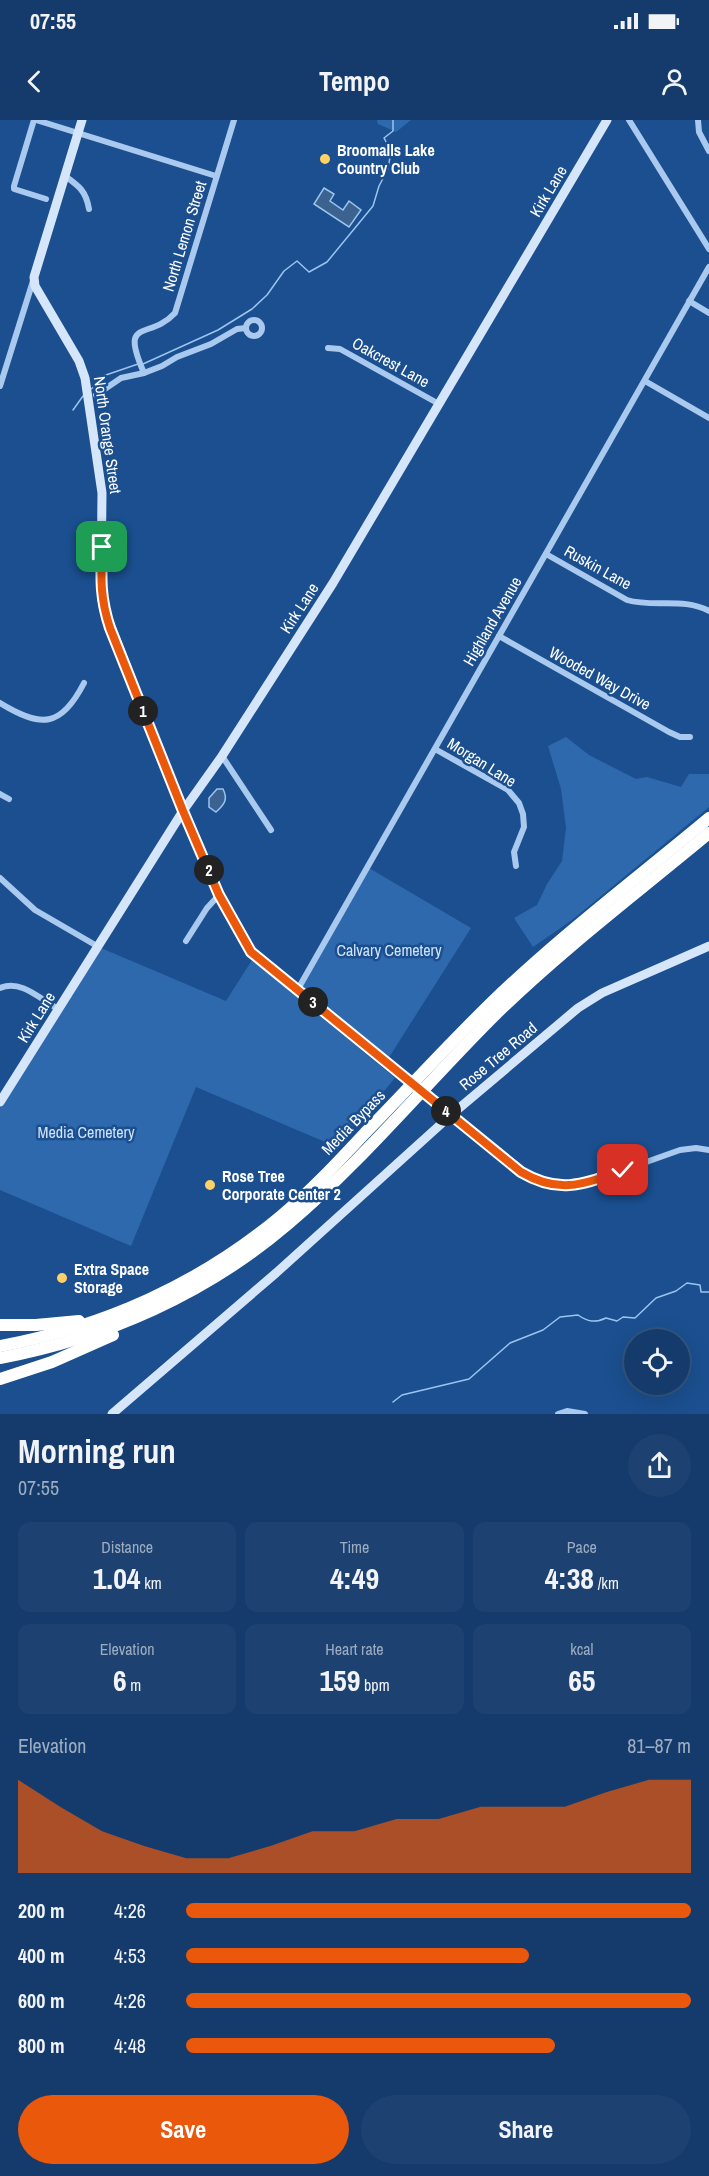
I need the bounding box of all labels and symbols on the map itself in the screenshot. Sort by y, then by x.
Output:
place label: Broomalls Lake Country Club [337,139,435,179]
marker: Broomalls Lake Country Club [318,152,332,166]
street label: Kirk Lane [524,161,572,221]
street label: North Lemon Street [157,178,211,294]
street label: Oakcrest Lane [348,332,434,392]
street label: North Orange Street [89,375,127,495]
pin [76,521,127,572]
street label: Ruskin Lane [560,540,636,594]
street label: Highland Avenue [458,572,526,670]
street label: Kirk Lane [274,578,324,638]
street label: Wooded Way Drive [545,641,655,715]
pin: 1 [128,696,158,726]
street label: Morgan Lane [443,732,521,792]
pin: 2 [194,855,224,885]
park label: Calvary Cemetery [337,939,442,961]
street label: Kirk Lane [12,987,60,1047]
pin: 3 [298,987,328,1017]
street label: Rose Tree Road [454,1017,542,1095]
street label: Media Bypass [316,1084,390,1160]
pin: 4 [431,1096,461,1126]
park label: Media Cemetery [38,1121,135,1143]
pin [597,1144,648,1195]
place label: Rose Tree Corporate Center 2 [222,1165,341,1205]
marker: Rose Tree Corporate Center 2 [203,1178,217,1192]
place label: Extra Space Storage [74,1258,149,1298]
marker: Extra Space Storage [55,1271,69,1285]

